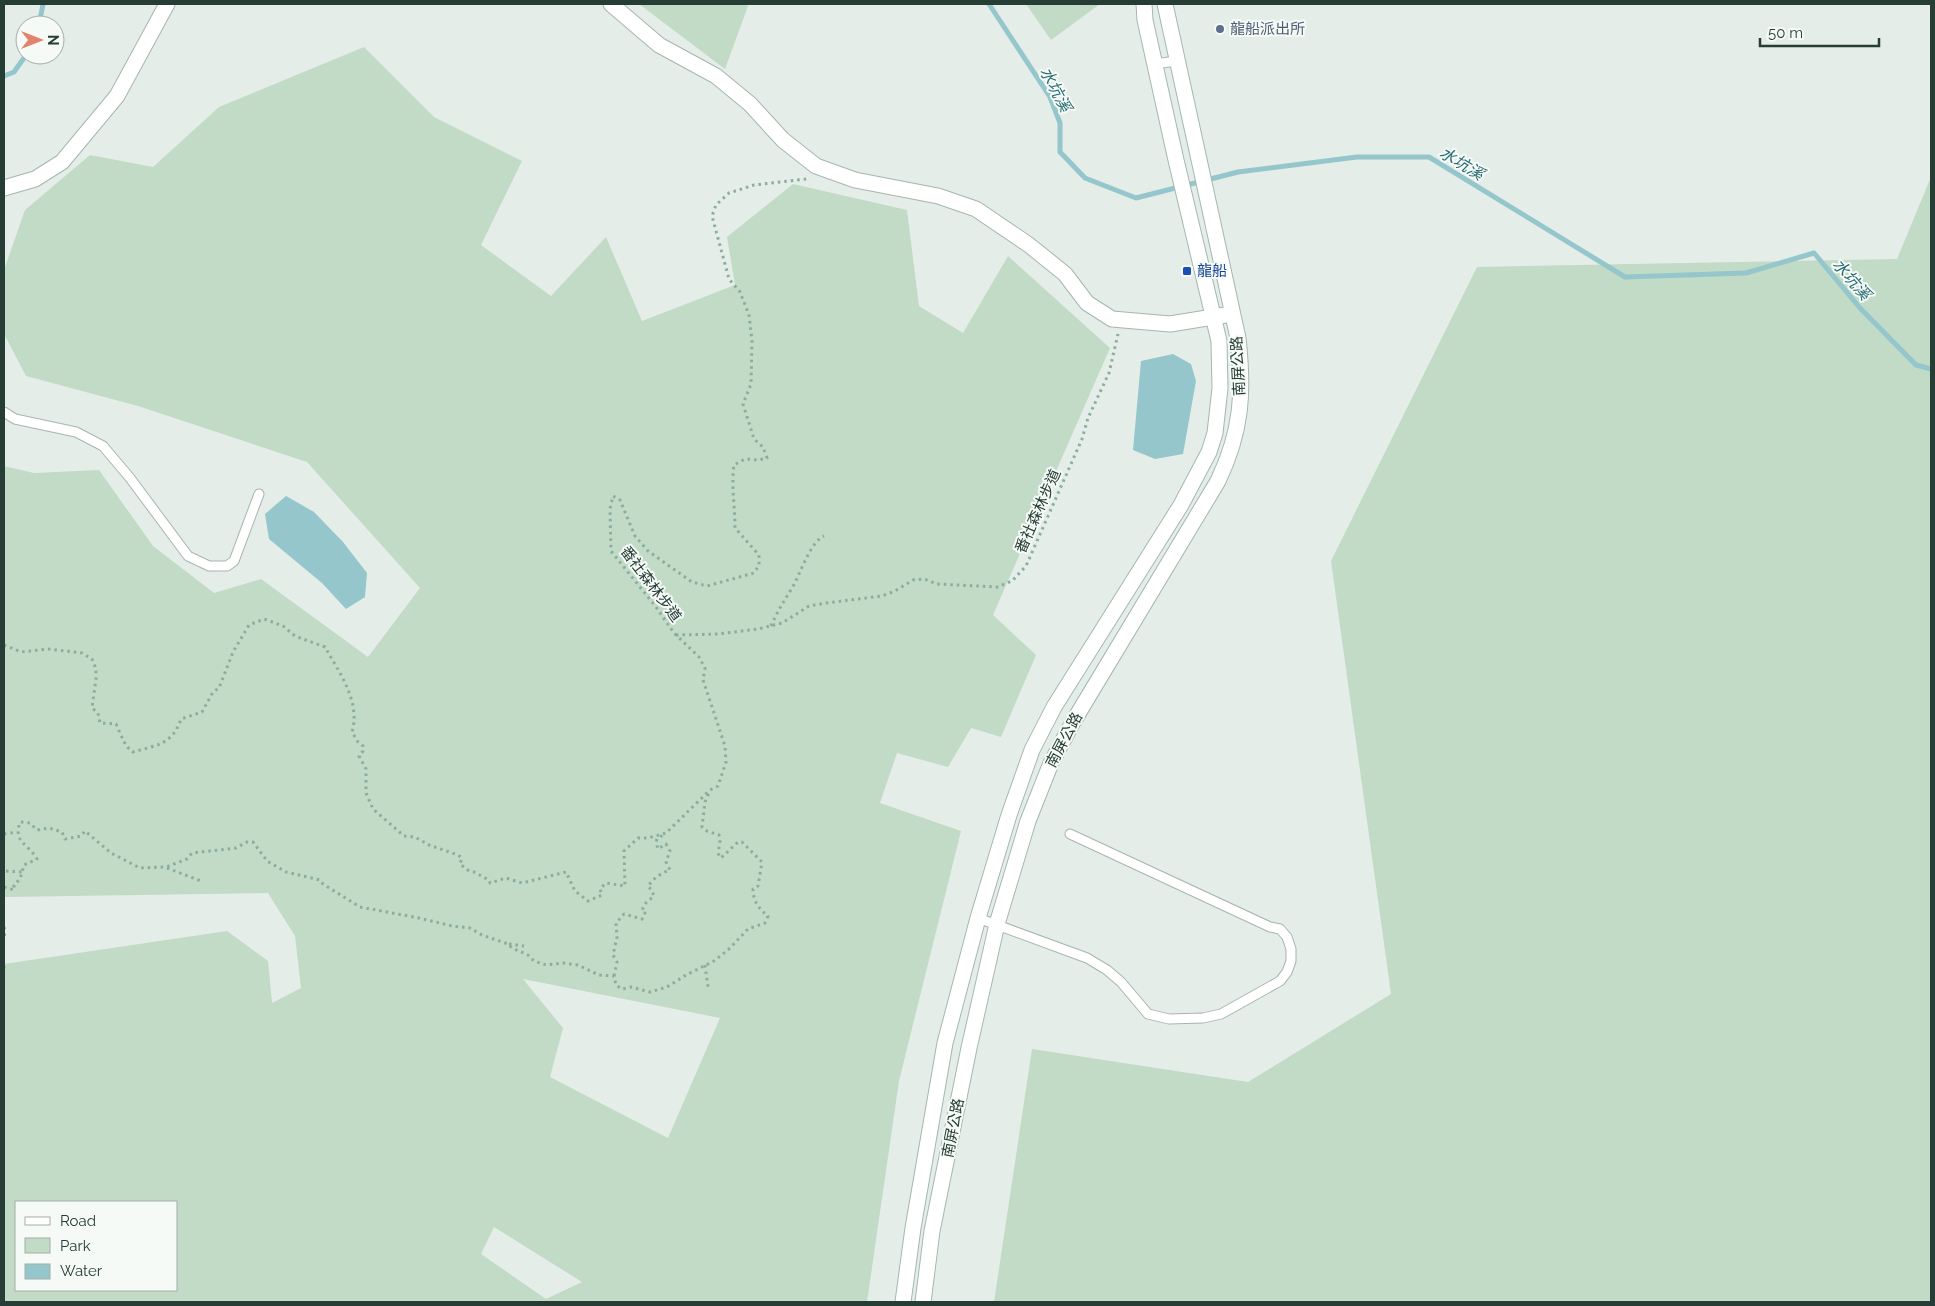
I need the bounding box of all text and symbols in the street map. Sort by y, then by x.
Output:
north arrow [15,15,65,65]
scale bar [1760,15,1879,47]
place label: 龍船派出所 [1230,20,1305,38]
marker: 龍船派出所 [1214,23,1226,35]
text: 50 m [1768,24,1803,42]
text: N [45,35,61,45]
water label: 水坑溪 [1036,64,1076,117]
water label: 水坑溪 [1436,143,1489,185]
water label: 水坑溪 [1829,255,1876,305]
place label: 龍船 [1197,262,1227,280]
marker: 龍船 [1181,265,1193,277]
street label: 南屏公路 [1227,336,1249,396]
street label: 番社森林步道 [1011,466,1065,556]
street label: 番社森林步道 [617,543,685,625]
street label: 南屏公路 [1042,709,1086,771]
street label: 南屏公路 [938,1097,968,1159]
legend [15,1201,178,1291]
text: Road [60,1212,96,1230]
text: Park [60,1237,91,1255]
text: Water [60,1262,103,1280]

